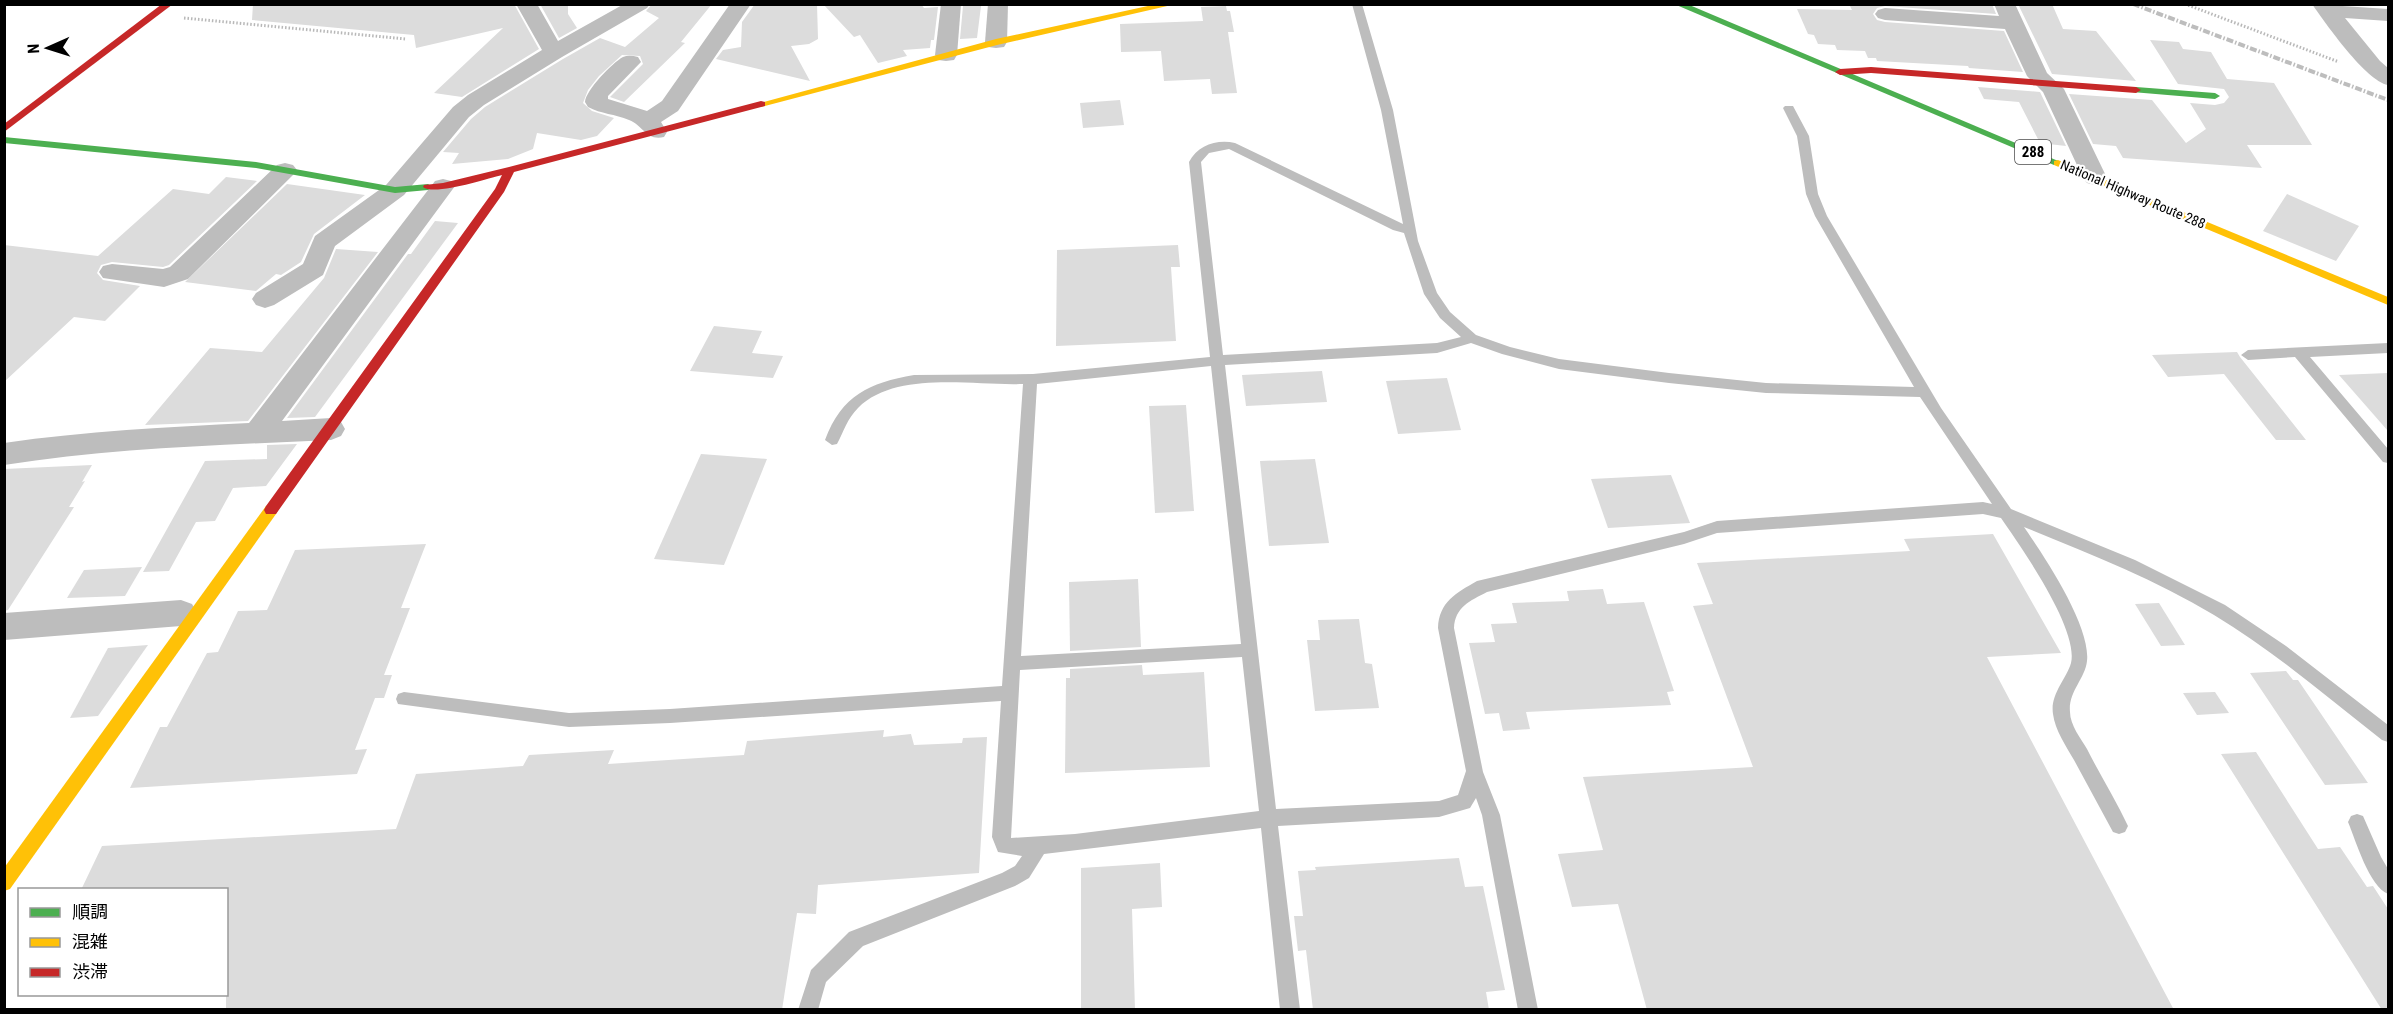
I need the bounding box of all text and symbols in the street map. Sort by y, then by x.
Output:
north arrow [18,18,78,78]
text: N [24,43,43,54]
road number: 288 [2015,140,2051,164]
street label: National Highway Route 288 [2058,156,2208,232]
legend [18,888,228,996]
text: 順調 [72,901,108,922]
text: 混雑 [72,931,108,952]
text: 渋滞 [72,961,108,982]

